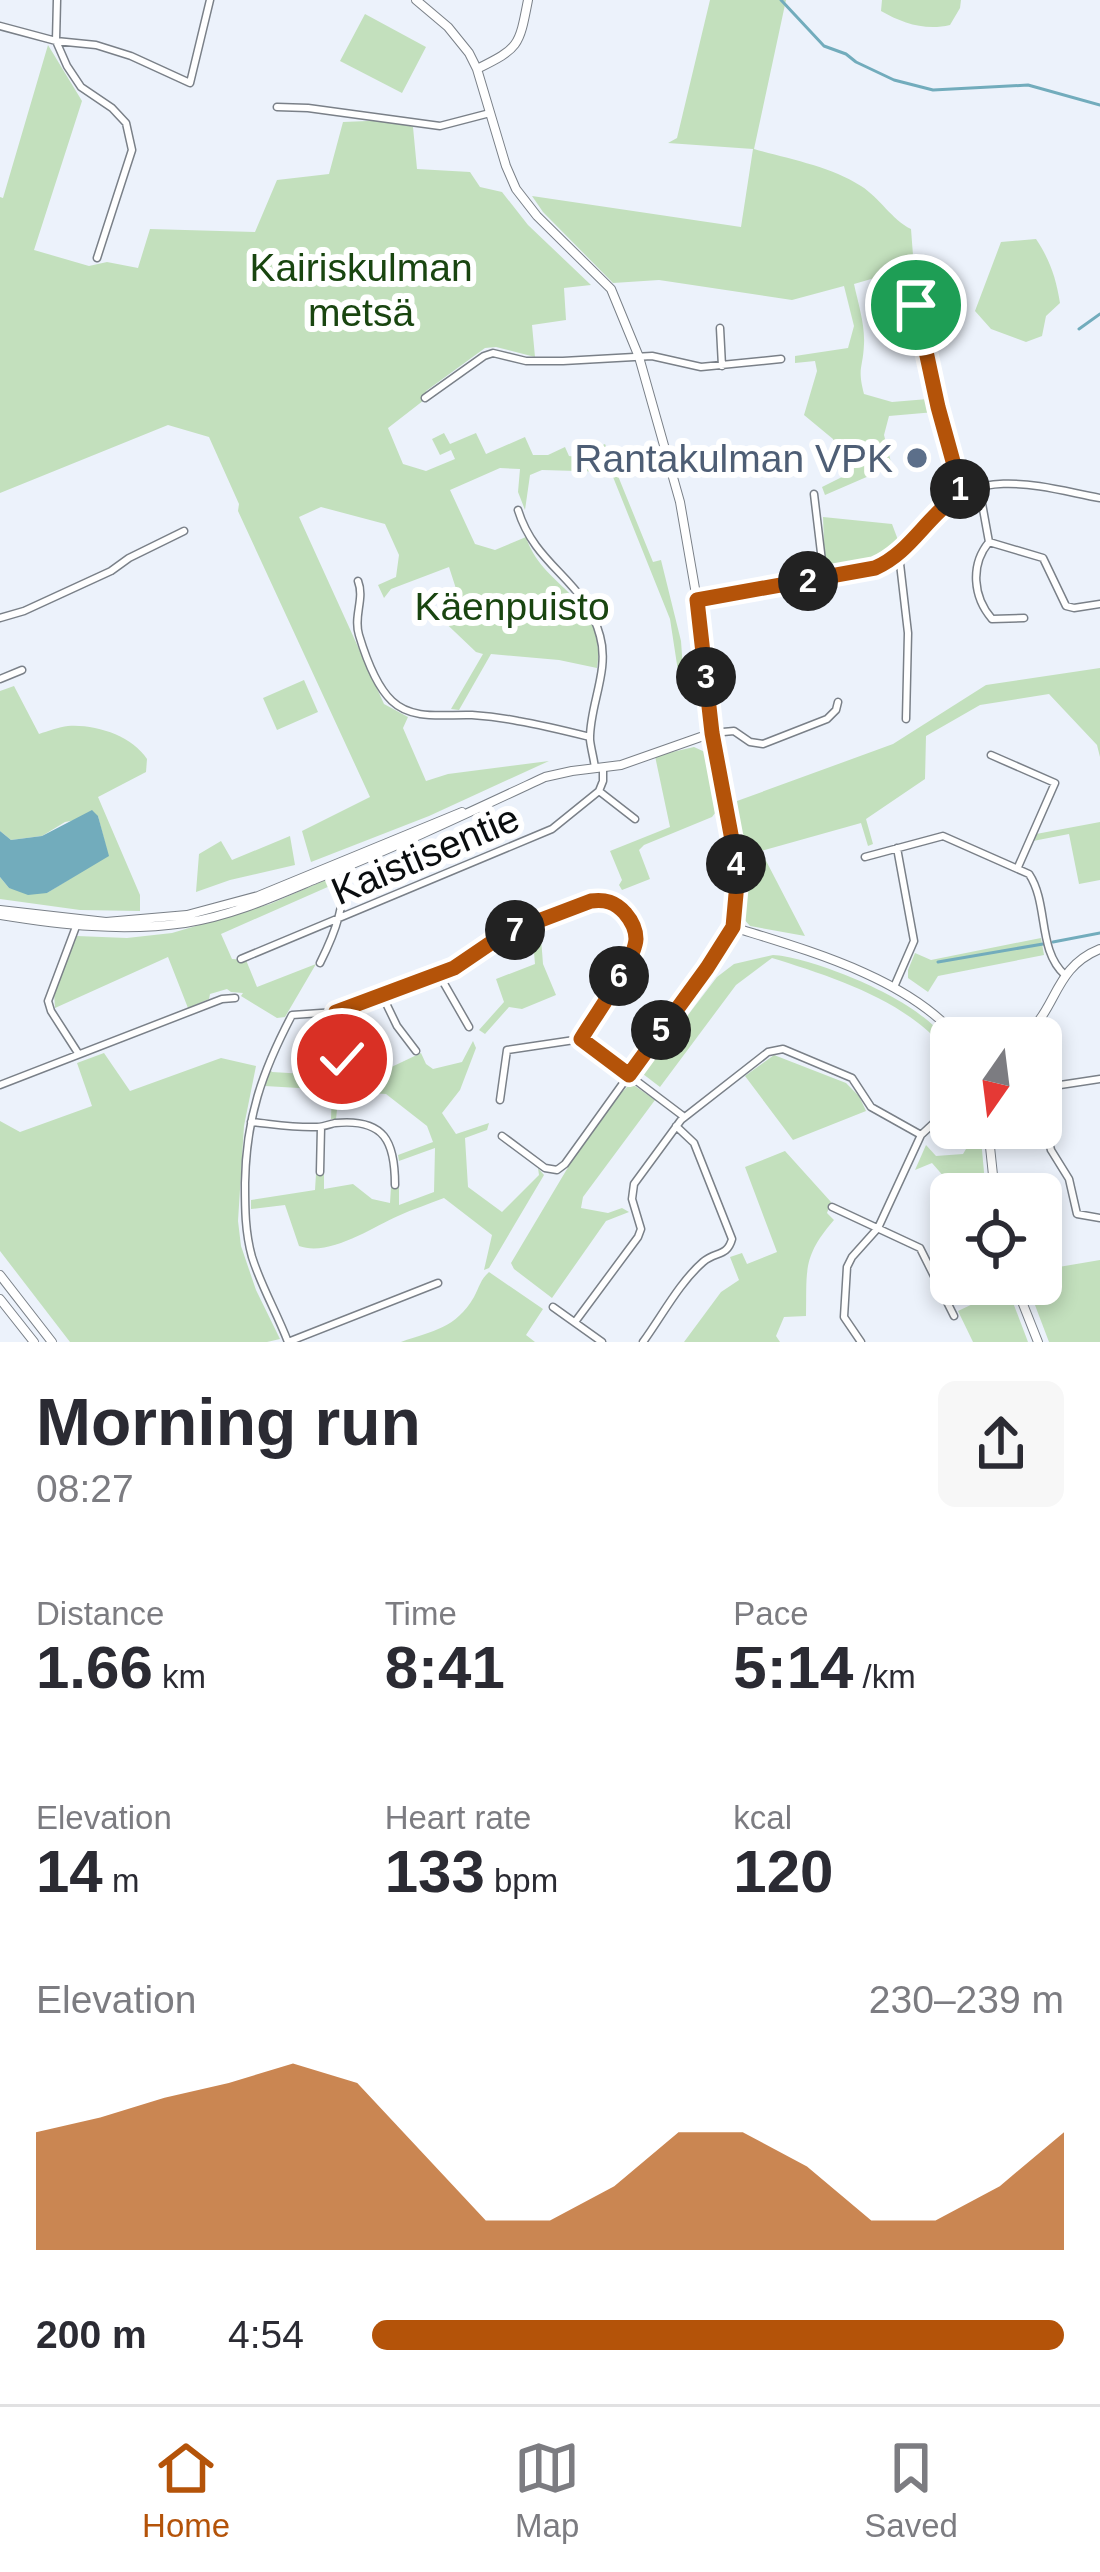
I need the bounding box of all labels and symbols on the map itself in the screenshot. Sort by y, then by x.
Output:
park label: Kairiskulman metsä [249,246,473,334]
pin [865,254,967,356]
place label: Rantakulman VPK [574,437,893,480]
marker: Rantakulman VPK [904,445,930,471]
pin: 1 [930,459,990,519]
pin: 2 [778,551,838,611]
park label: Käenpuisto [414,585,610,628]
pin: 3 [676,647,736,707]
street label: Kaistisentie [325,796,525,913]
pin: 4 [706,834,766,894]
pin: 7 [485,900,545,960]
pin: 6 [589,946,649,1006]
pin: 5 [631,1000,691,1060]
pin [291,1008,393,1110]
north arrow [930,1017,1062,1149]

